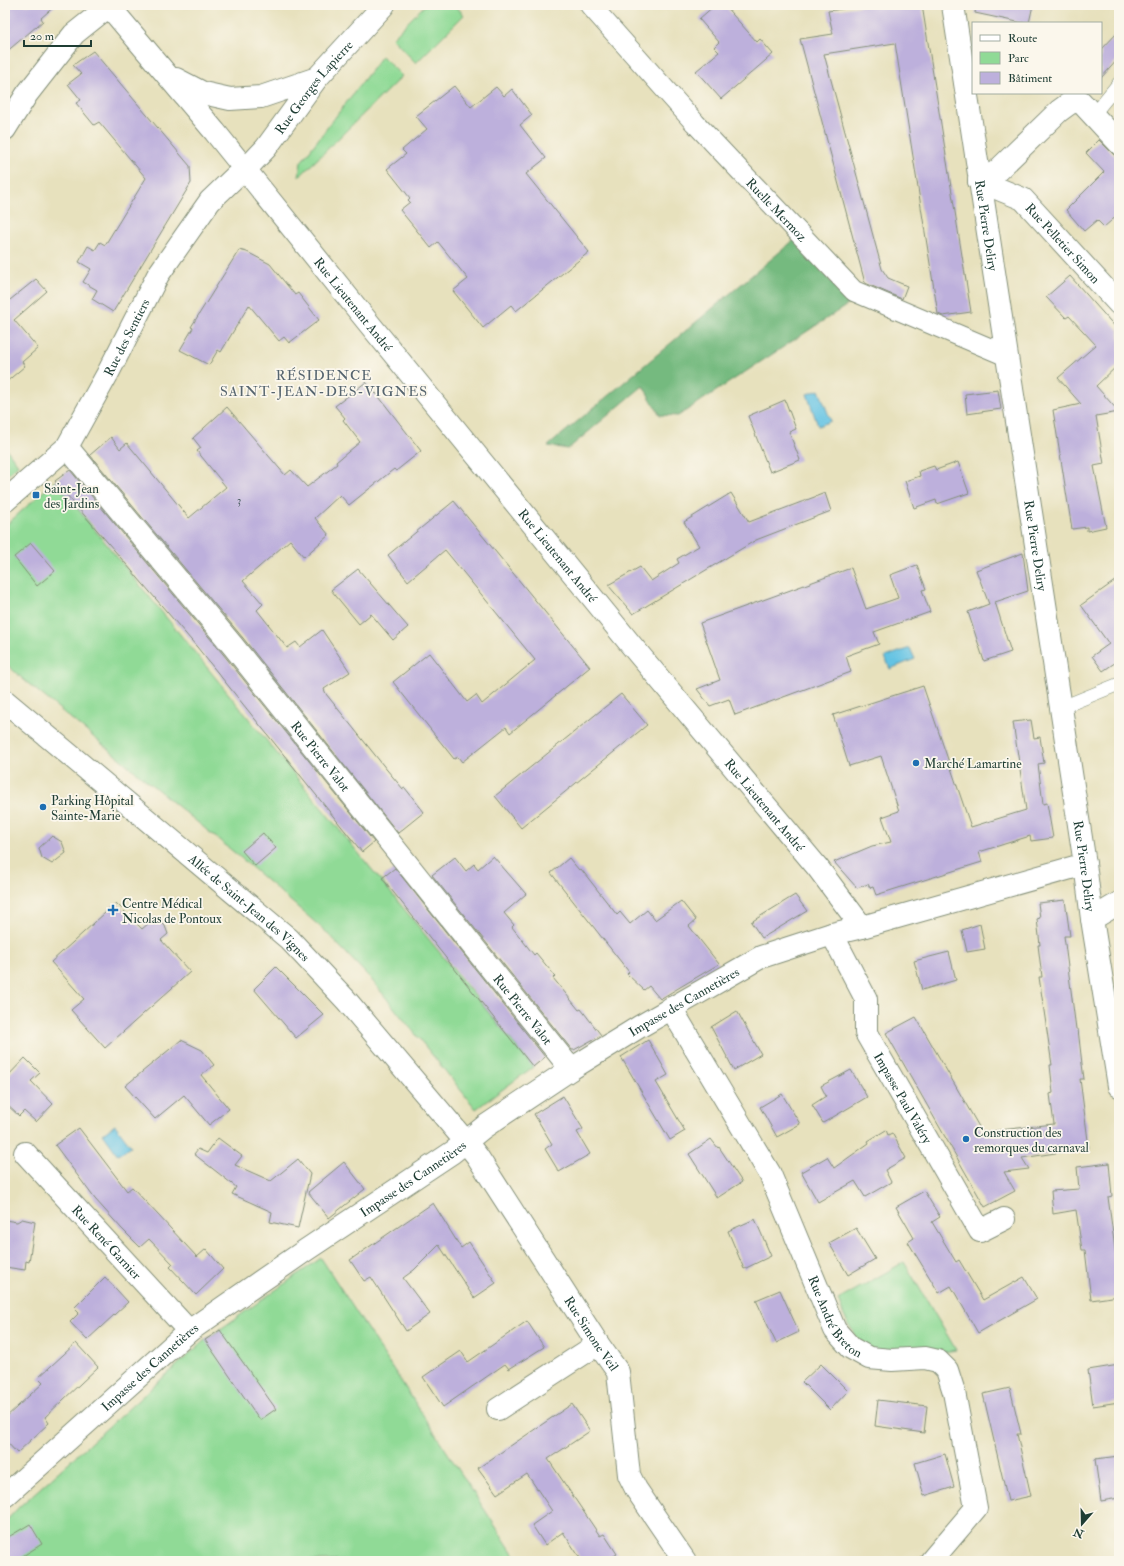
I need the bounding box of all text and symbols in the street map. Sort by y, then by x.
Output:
scale bar [24,22,91,48]
legend [972,22,1102,94]
text: 20 m [30,29,55,44]
text: Route [1008,31,1037,46]
street label: Rue Georges Lapierre [272,37,357,138]
text: Parc [1008,51,1029,66]
text: Bâtiment [1008,71,1052,86]
street label: Ruelle Mermoz [742,175,810,246]
street label: Rue Pierre Deliry [971,179,1001,273]
street label: Rue Pelletier Simon [1022,200,1103,287]
street label: Rue Lieutenant André [310,255,396,355]
street label: Rue des Sentiers [101,296,154,379]
district label: RÉSIDENCE SAINT-JEAN-DES-VIGNES [220,367,428,400]
place label: Saint-Jean des Jardins [44,481,100,512]
marker: Saint-Jean des Jardins [31,490,41,500]
house number: 3 [237,494,241,507]
street label: Rue Pierre Deliry [1020,499,1050,593]
street label: Rue Lieutenant André [514,506,601,606]
street label: Rue Pierre Valot [287,718,353,795]
street label: Rue Lieutenant André [721,756,808,855]
place label: Marché Lamartine [924,756,1022,772]
marker: Marché Lamartine [911,758,921,768]
place label: Parking Hôpital Sainte-Marie [51,793,134,824]
marker: Parking Hôpital Sainte-Marie [38,802,48,812]
street label: Rue Pierre Deliry [1069,819,1098,913]
street label: Allée de Saint-Jean des Vignes [184,850,313,965]
place label: Centre Médical Nicolas de Pontoux [122,896,222,927]
marker: Centre Médical Nicolas de Pontoux [107,904,119,916]
street label: Impasse des Cannetières [626,964,743,1040]
street label: Rue Pierre Valot [489,971,555,1048]
street label: Impasse Paul Valéry [870,1050,935,1147]
place label: Construction des remorques du carnaval [974,1125,1090,1156]
marker: Construction des remorques du carnaval [961,1134,971,1144]
street label: Impasse des Cannetières [357,1137,470,1221]
street label: Rue René Garnier [68,1202,144,1283]
street label: Rue André Breton [804,1273,865,1362]
street label: Rue Simone Veil [560,1294,622,1375]
street label: Impasse des Cannetières [98,1320,202,1415]
north arrow [1062,1504,1102,1544]
text: N [1071,1525,1087,1541]

